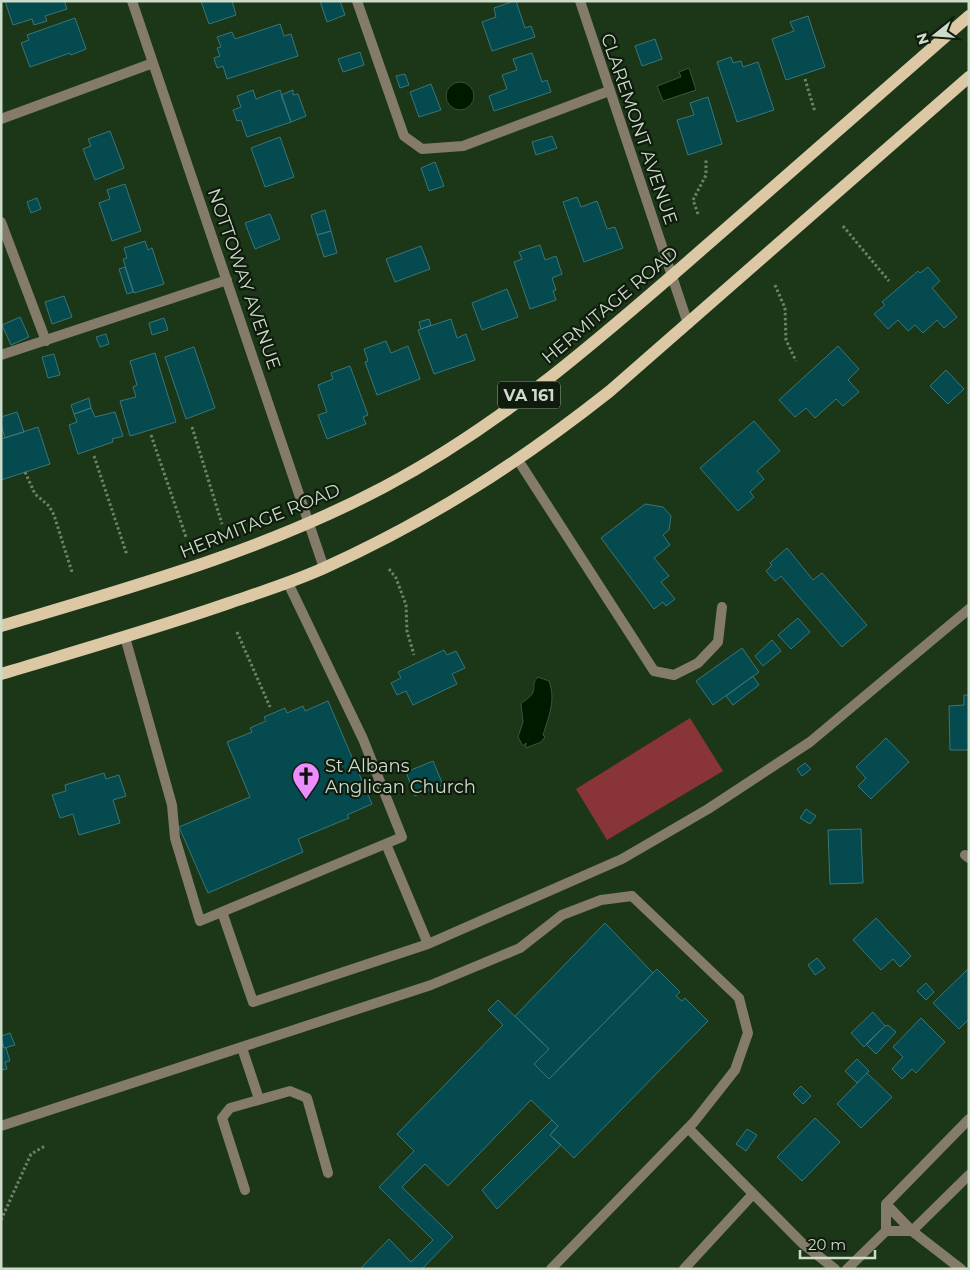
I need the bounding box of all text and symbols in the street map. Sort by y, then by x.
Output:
north arrow [910,10,960,60]
street label: CLAREMONT AVENUE [596,30,682,228]
text: N [912,31,933,47]
street label: NOTTOWAY AVENUE [203,186,285,372]
street label: HERMITAGE ROAD [537,242,683,368]
road number: VA 161 [498,382,560,408]
street label: HERMITAGE ROAD [177,479,343,563]
place label: St Albans Anglican Church [325,755,476,798]
church icon: St Albans Anglican Church [291,761,321,800]
scale bar [800,1228,875,1260]
text: 20 m [808,1235,846,1254]

